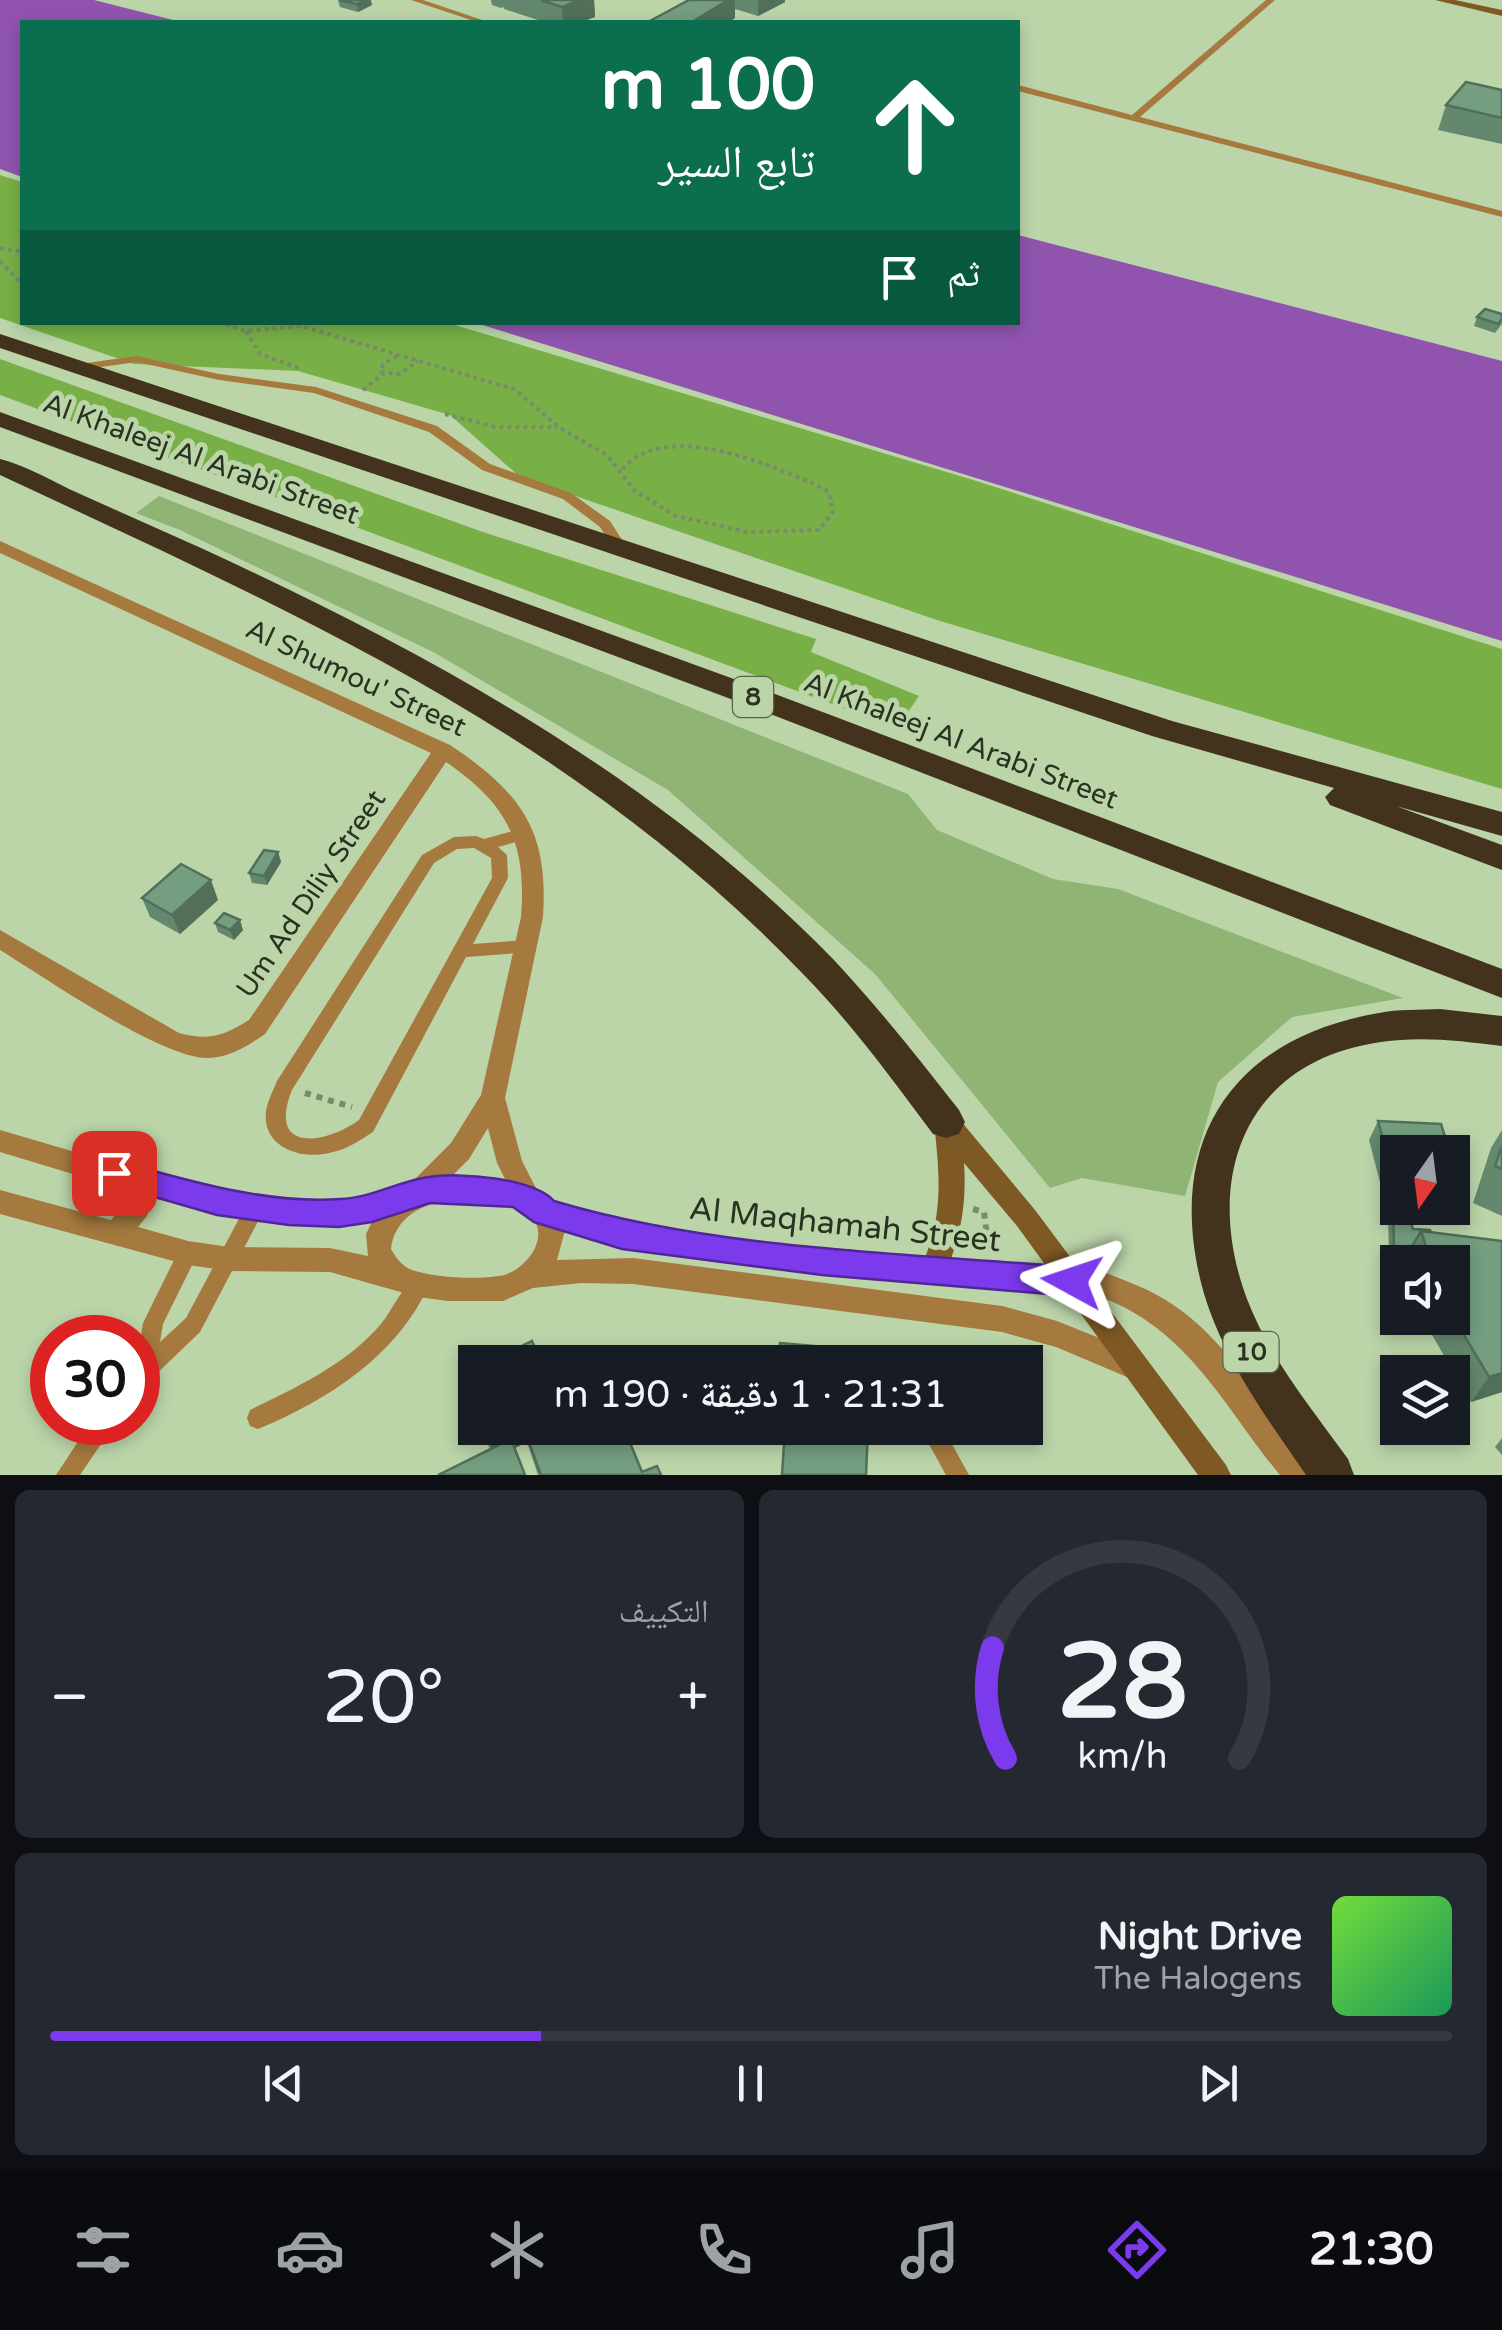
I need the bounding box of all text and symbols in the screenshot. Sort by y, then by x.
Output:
text: 100 m [601,44,815,128]
icon: ahead [850,60,980,190]
text: تابع السير [658,136,815,190]
icon: arrive [872,250,927,305]
text: ثم [947,251,980,297]
street label: Al Khaleej Al Arabi Street [38,386,364,532]
street label: Al Shumou' Street [240,612,472,744]
street label: Al Khaleej Al Arabi Street [799,665,1123,817]
road number: 8 [733,677,773,717]
street label: Um Ad Diliy Street [229,783,393,1004]
pin [72,1131,157,1216]
north arrow [1380,1135,1470,1225]
map controls [1380,1135,1470,1445]
icon: arrive [87,1146,142,1201]
street label: Al Maqhamah Street [687,1190,1003,1260]
position arrow [1020,1229,1124,1333]
button: sound [1380,1245,1470,1335]
speed limit sign: 30 [30,1315,160,1445]
road number: 10 [1224,1332,1278,1372]
button: layers [1380,1355,1470,1445]
text: 21:31 · 1 دقيقة · 190 m [554,1372,947,1418]
text: التكييف [619,1593,709,1631]
text: 28 [1057,1621,1188,1746]
text: 20° [322,1653,445,1743]
text: − [50,1665,89,1731]
text: + [678,1665,709,1731]
text: km/h [1078,1735,1168,1778]
text: Night Drive [1098,1914,1302,1960]
text: The Halogens [1094,1960,1302,1998]
icon: previous [256,2056,311,2111]
icon: pause [723,2056,778,2111]
icon: next [1191,2056,1246,2111]
icon: filters [68,2215,138,2285]
icon: car [275,2215,345,2285]
icon: climate [482,2215,552,2285]
icon: phone [689,2215,759,2285]
icon: music [895,2215,965,2285]
icon: directions [1102,2215,1172,2285]
text: 21:30 [1309,2223,1434,2277]

